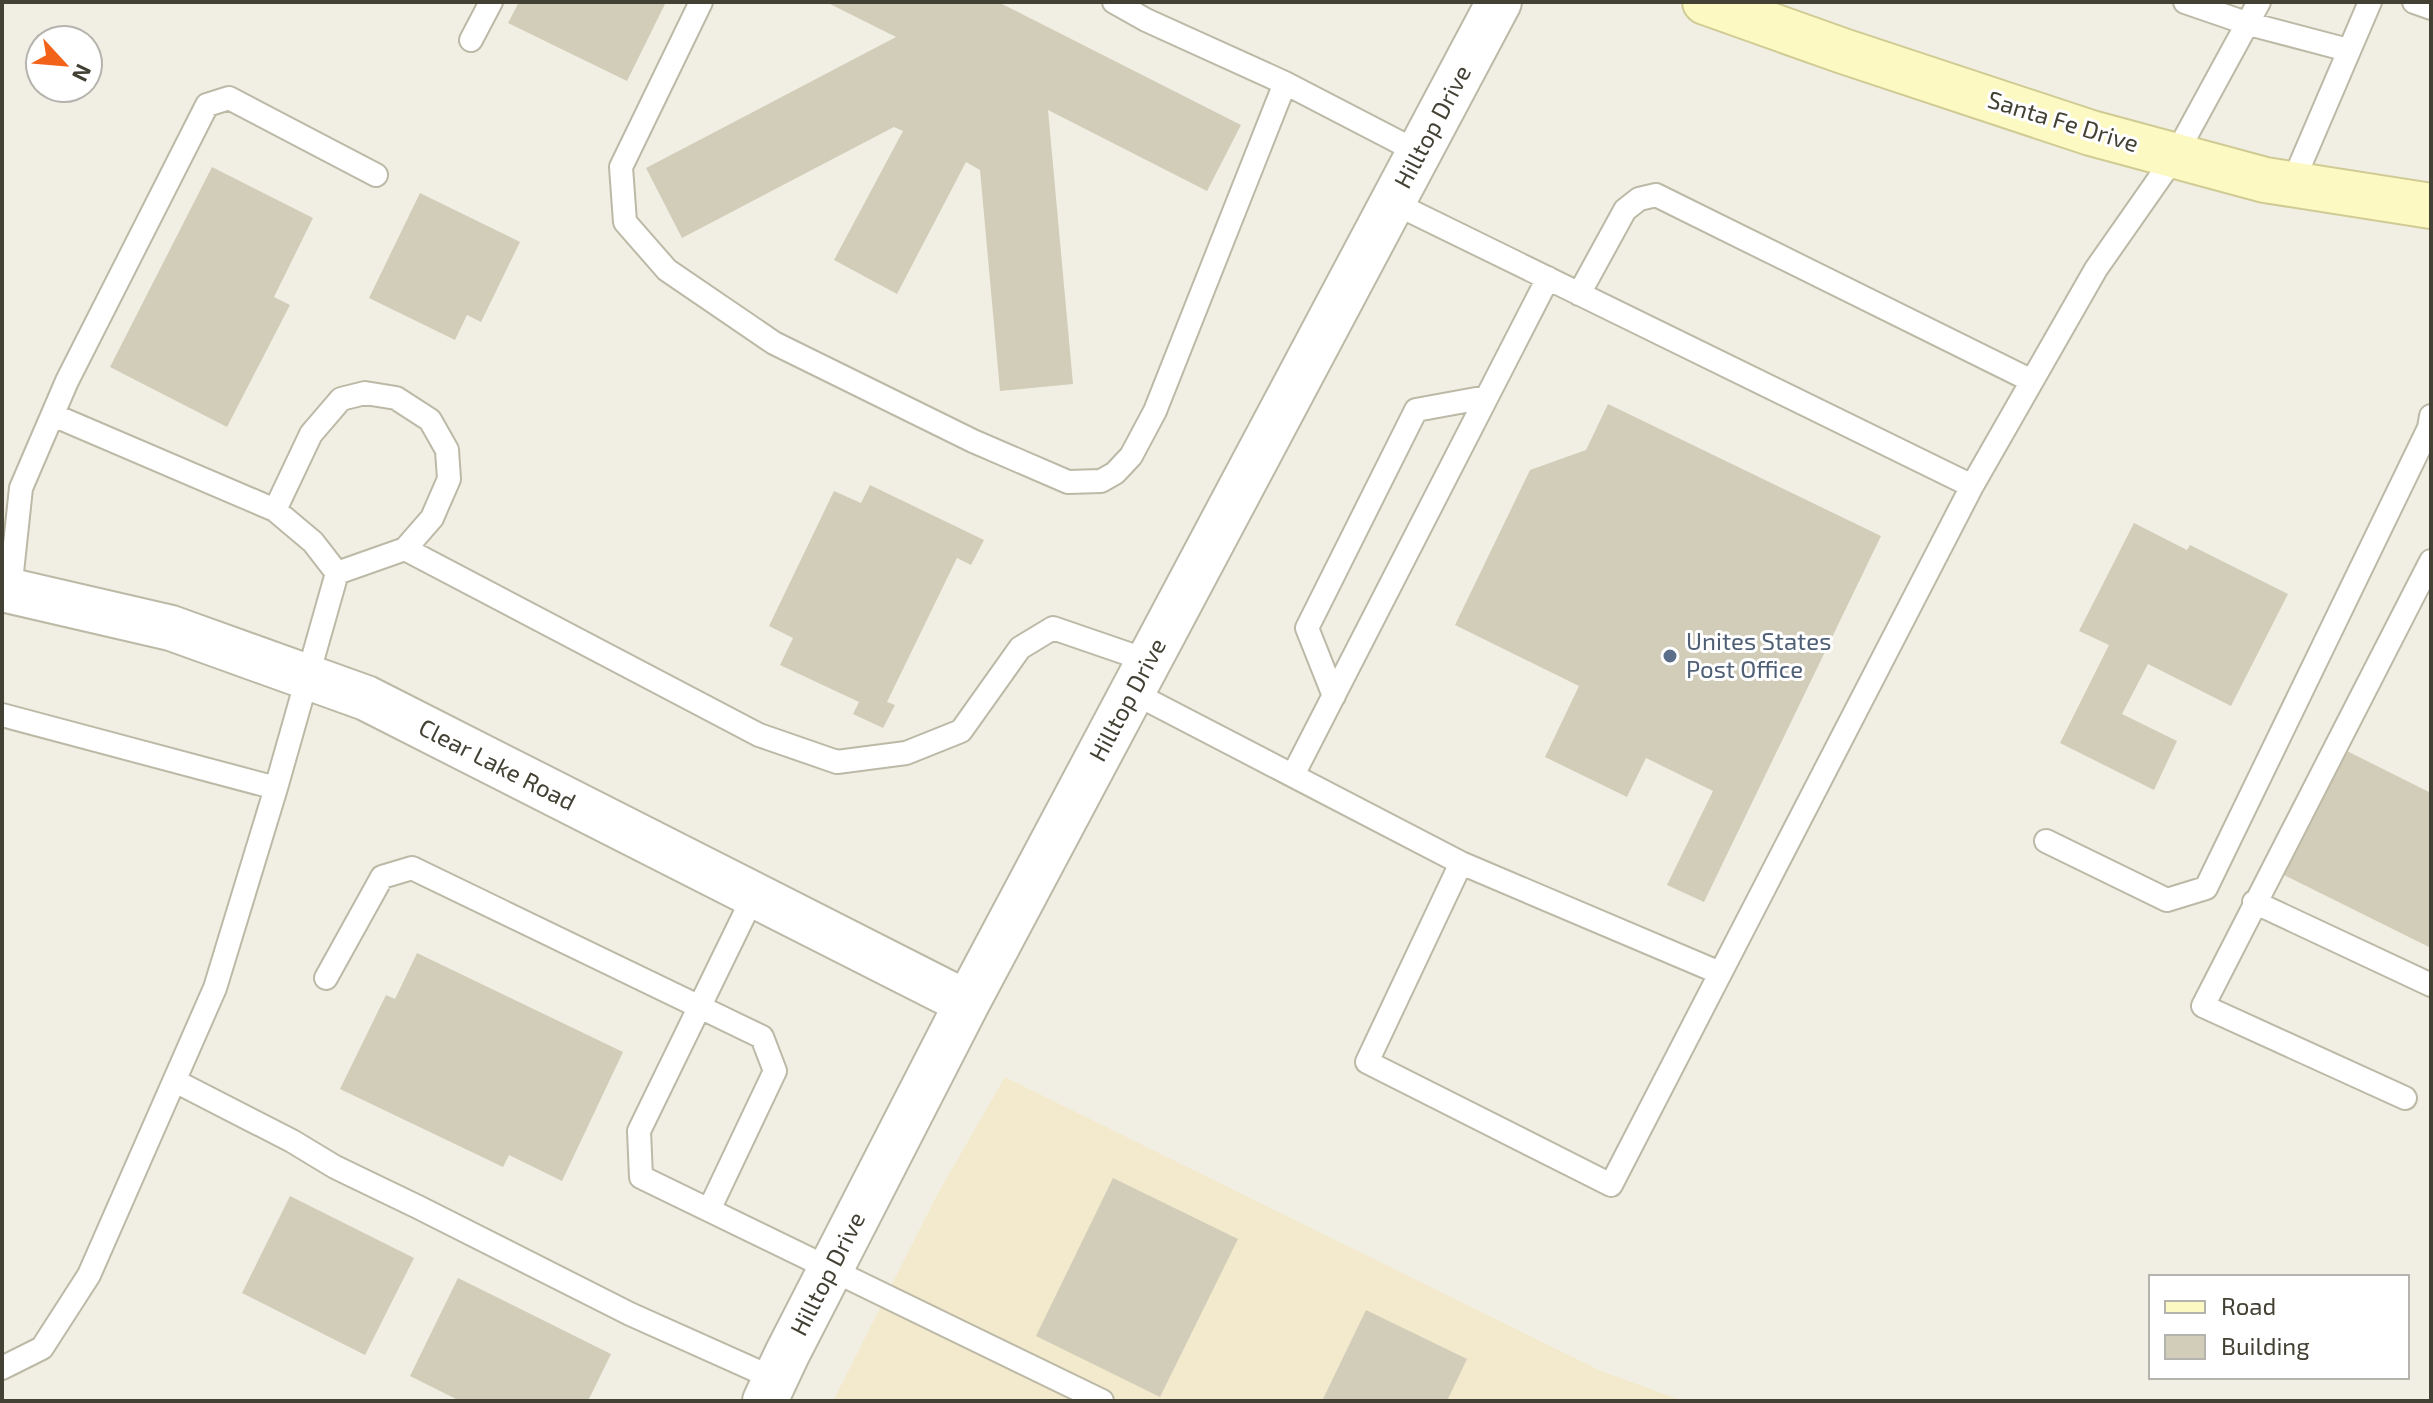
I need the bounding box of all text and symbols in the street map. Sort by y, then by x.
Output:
north arrow [24,24,104,104]
text: N [68,60,98,86]
street label: Hilltop Drive [1387,60,1476,193]
street label: Santa Fe Drive [1985,84,2142,157]
place label: Unites States Post Office [1686,626,1831,683]
street label: Hilltop Drive [1082,633,1171,766]
marker: Unites States Post Office [1661,647,1679,665]
street label: Clear Lake Road [414,712,581,816]
street label: Hilltop Drive [783,1207,870,1340]
legend [2149,1275,2409,1379]
text: Road [2221,1291,2276,1320]
text: Building [2221,1331,2310,1360]

